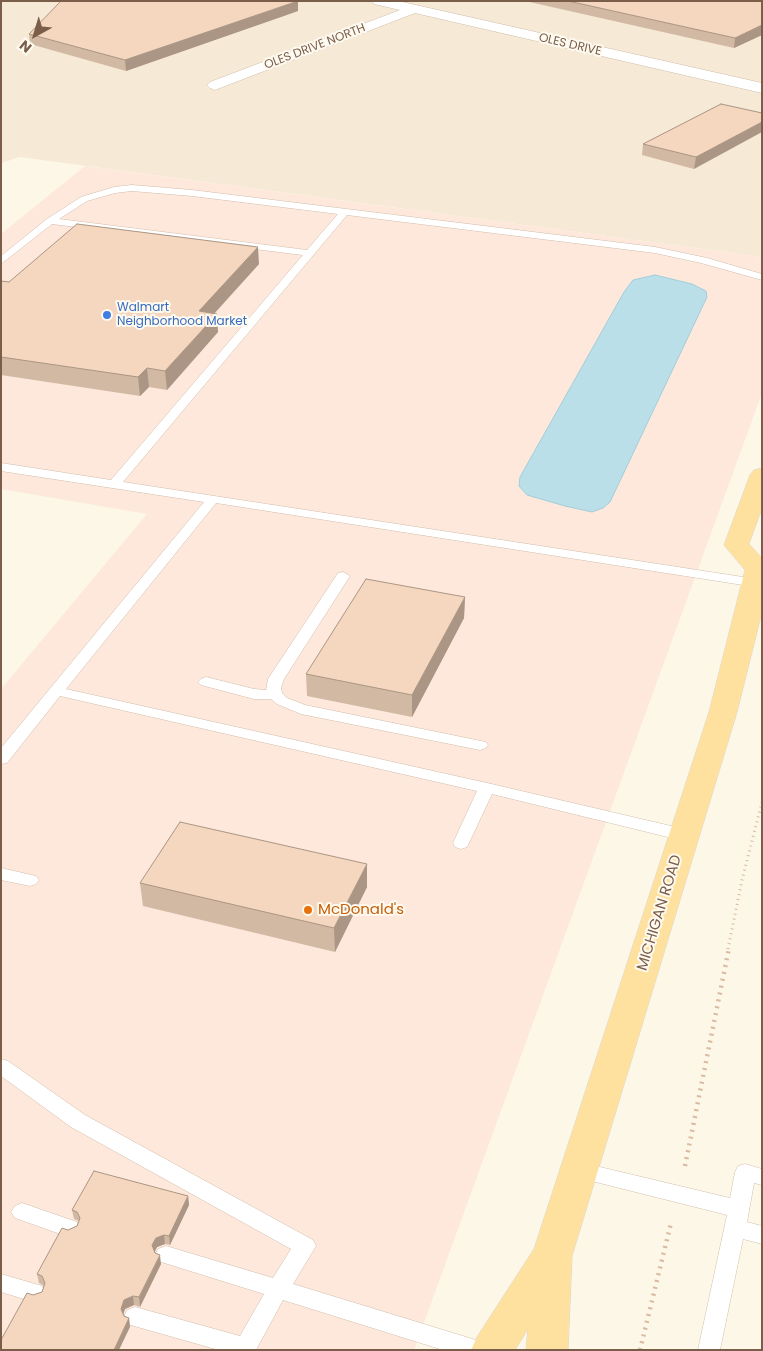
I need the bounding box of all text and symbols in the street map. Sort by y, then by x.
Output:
north arrow [10,10,60,60]
street label: OLES DRIVE NORTH [262,21,368,73]
street label: OLES DRIVE [537,31,603,59]
text: N [15,36,36,58]
place label: Walmart Neighborhood Market [117,301,247,329]
marker: Walmart Neighborhood Market [101,309,113,321]
street label: MICHIGAN ROAD [634,853,686,973]
place label: McDonald's [318,901,404,919]
marker: McDonald's [302,904,314,916]

